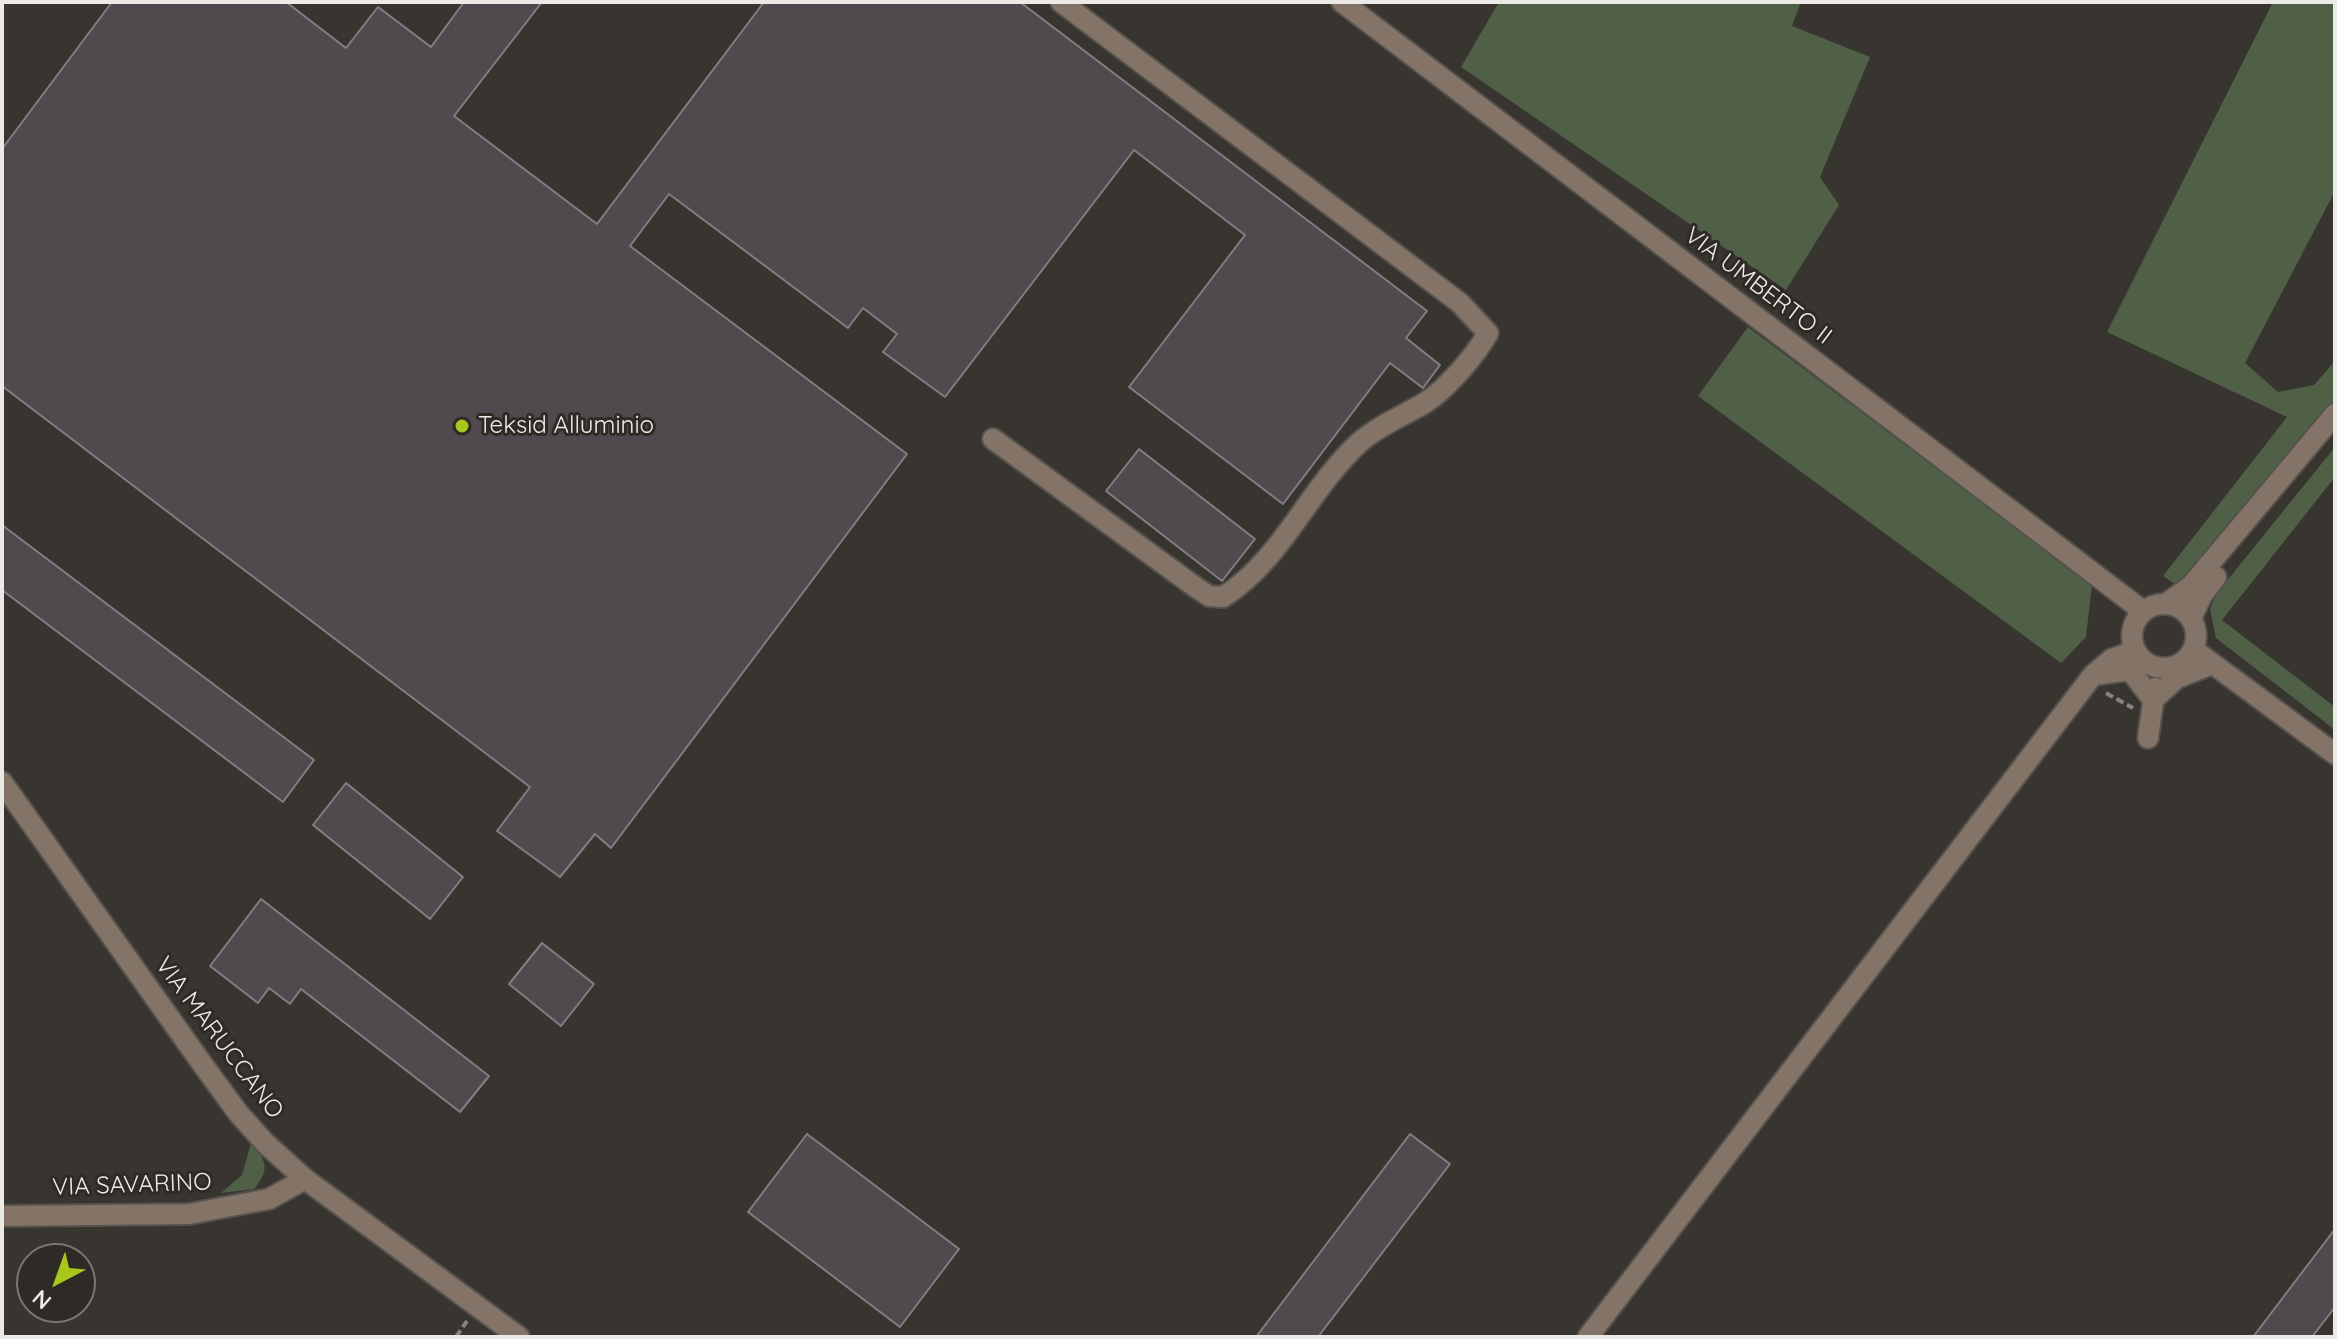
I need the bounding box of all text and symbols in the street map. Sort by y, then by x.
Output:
street label: VIA UMBERTO II [1679,221,1837,351]
place label: Teksid Alluminio [478,412,654,440]
marker: Teksid Alluminio [453,417,471,435]
street label: VIA MARUCCANO [149,951,289,1125]
street label: VIA SAVARINO [52,1168,212,1202]
north arrow [16,1243,96,1323]
text: N [26,1284,57,1315]

